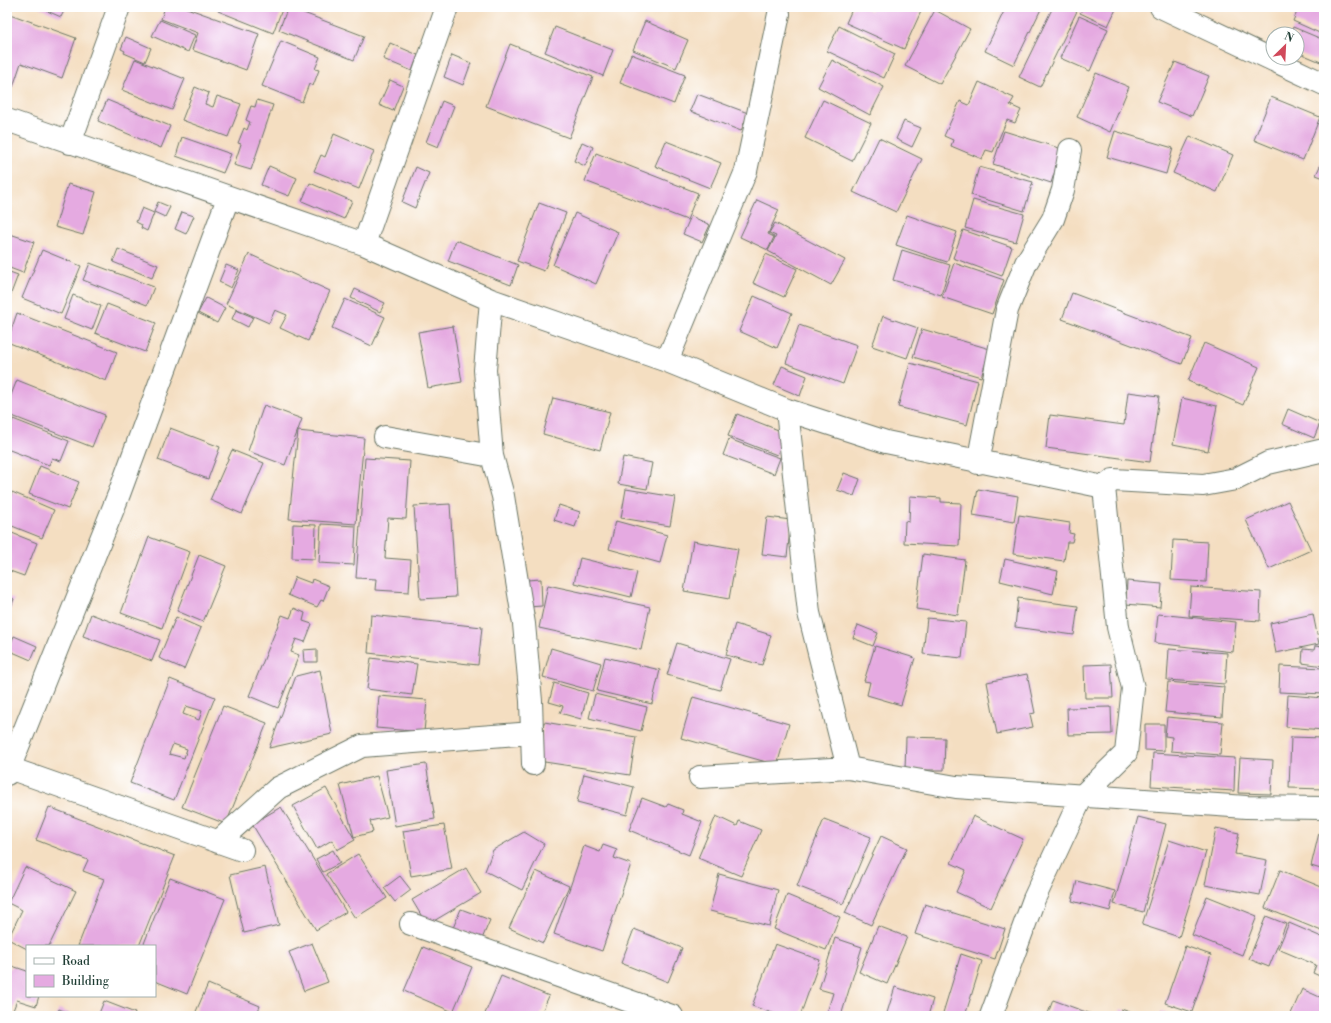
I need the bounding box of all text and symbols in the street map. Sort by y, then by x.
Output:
north arrow [1265,26,1305,66]
text: N [1282,30,1296,46]
legend [26,945,156,997]
text: Road [62,954,90,969]
text: Building [61,974,110,989]

